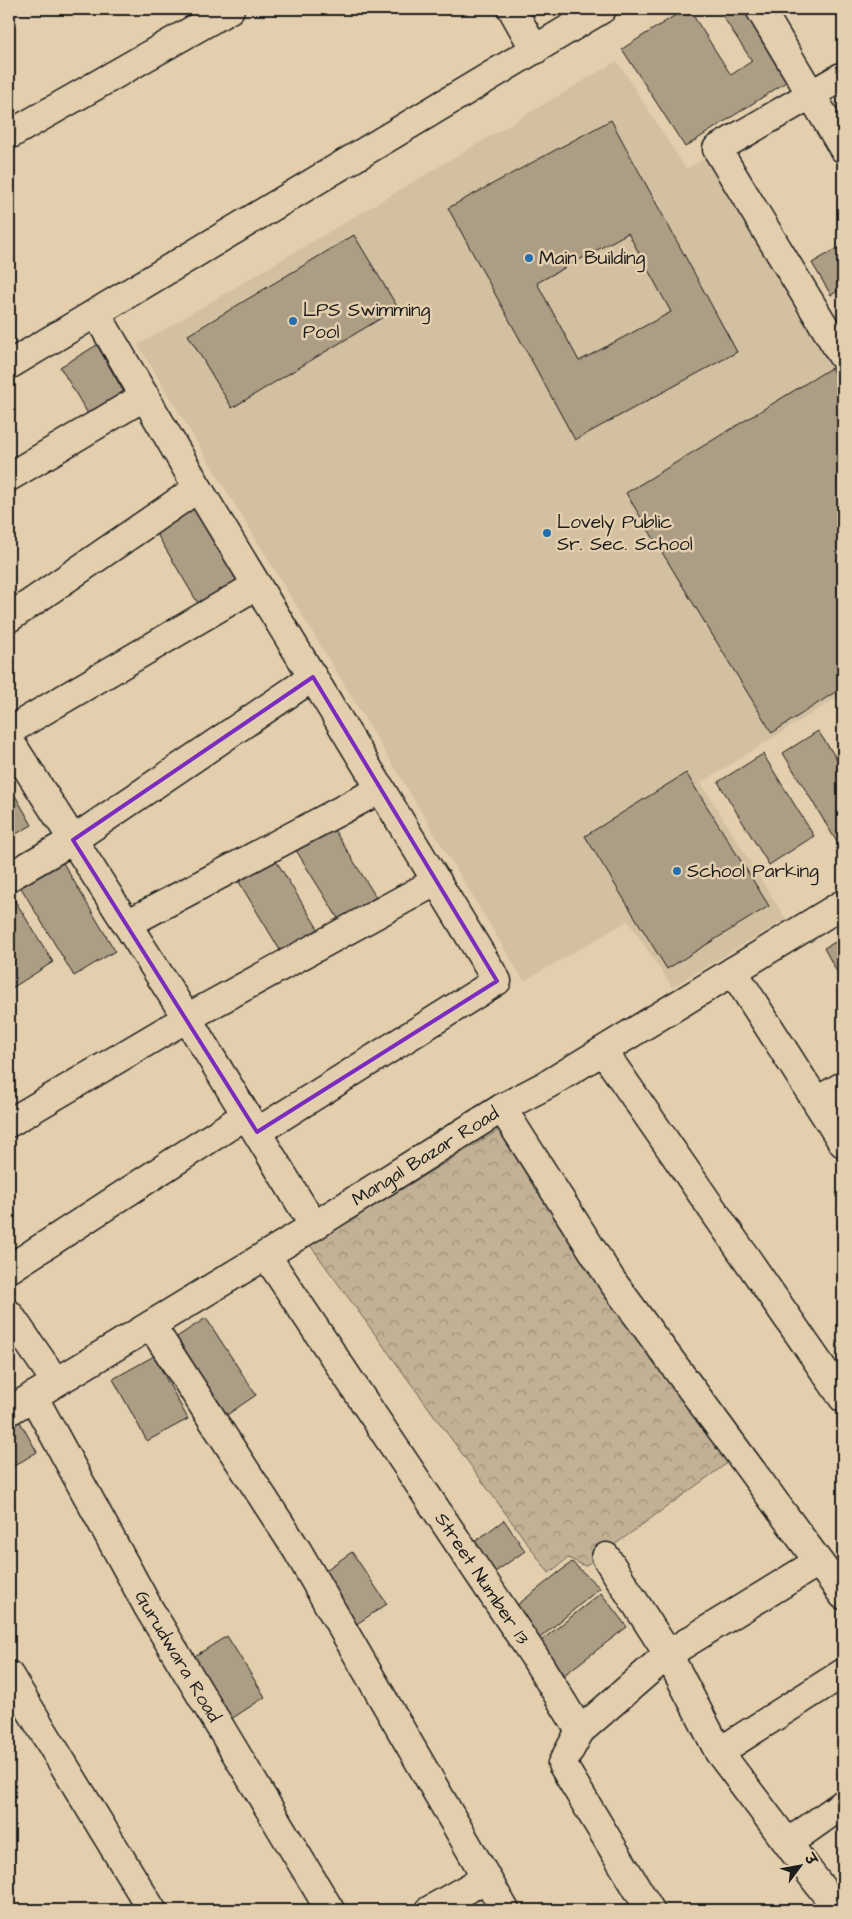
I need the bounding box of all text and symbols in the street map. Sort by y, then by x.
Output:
place label: Main Building [539,245,646,273]
marker: Main Building [523,252,535,264]
place label: LPS Swimming Pool [303,297,430,346]
marker: LPS Swimming Pool [287,315,299,327]
place label: Lovely Public Sr. Sec. School [557,509,693,558]
marker: Lovely Public Sr. Sec. School [541,527,553,539]
place label: School Parking [687,858,819,886]
marker: School Parking [671,865,683,877]
street label: Mangal Bazar Road [346,1100,504,1213]
street label: Street Number 13 [428,1507,536,1650]
street label: Gurudwara Road [128,1586,228,1728]
north arrow [774,1842,824,1892]
text: उ [798,1849,822,1870]

